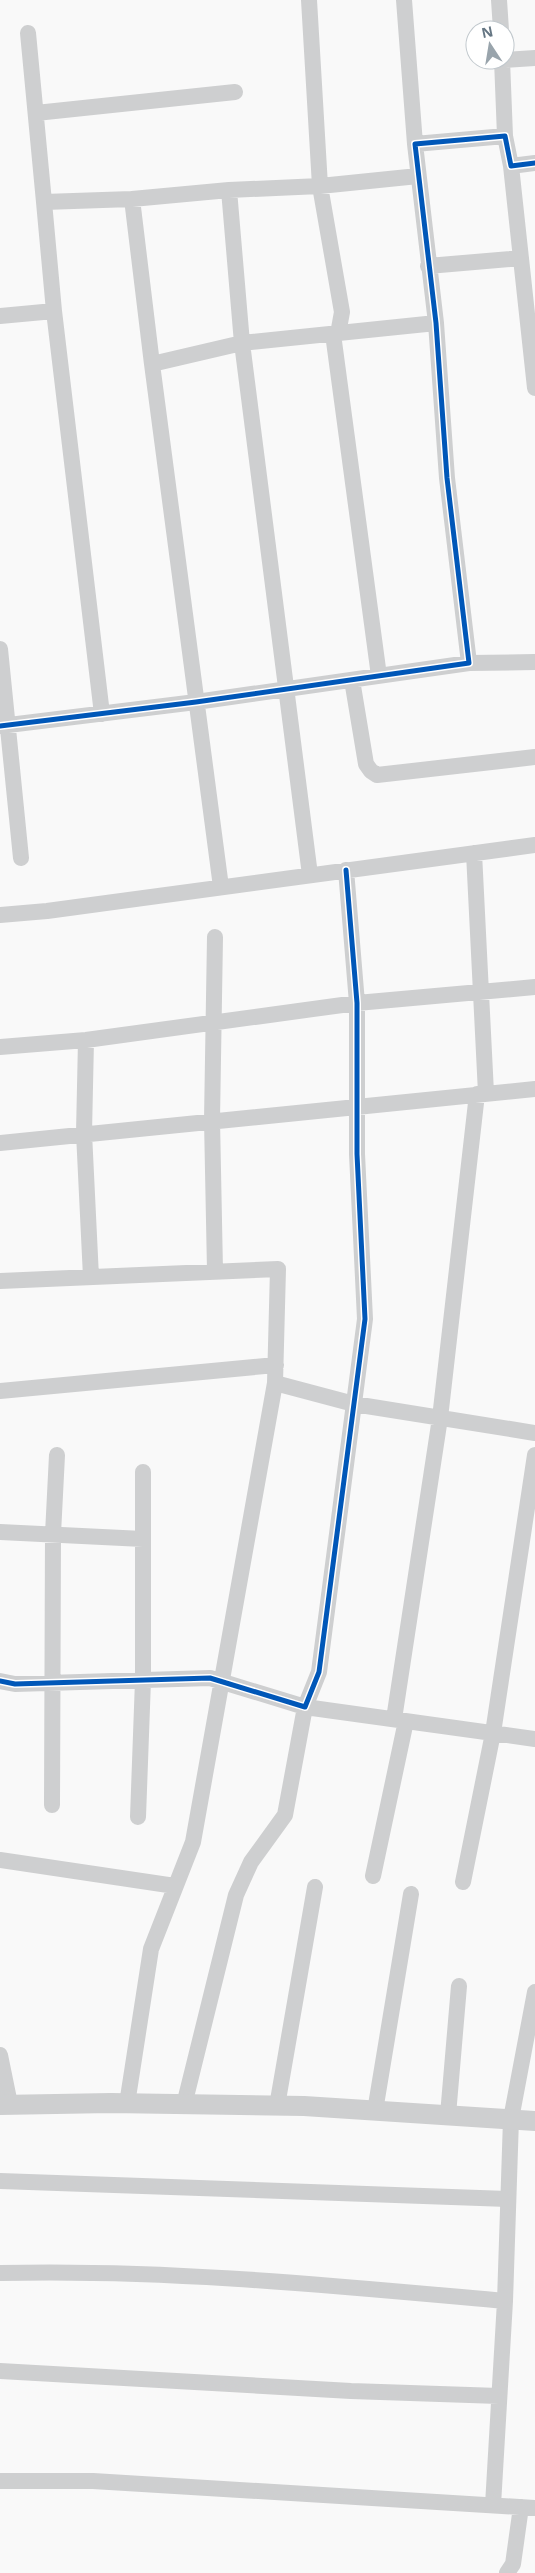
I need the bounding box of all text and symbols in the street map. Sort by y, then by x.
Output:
north arrow [465,20,515,70]
text: N [480,21,495,42]

